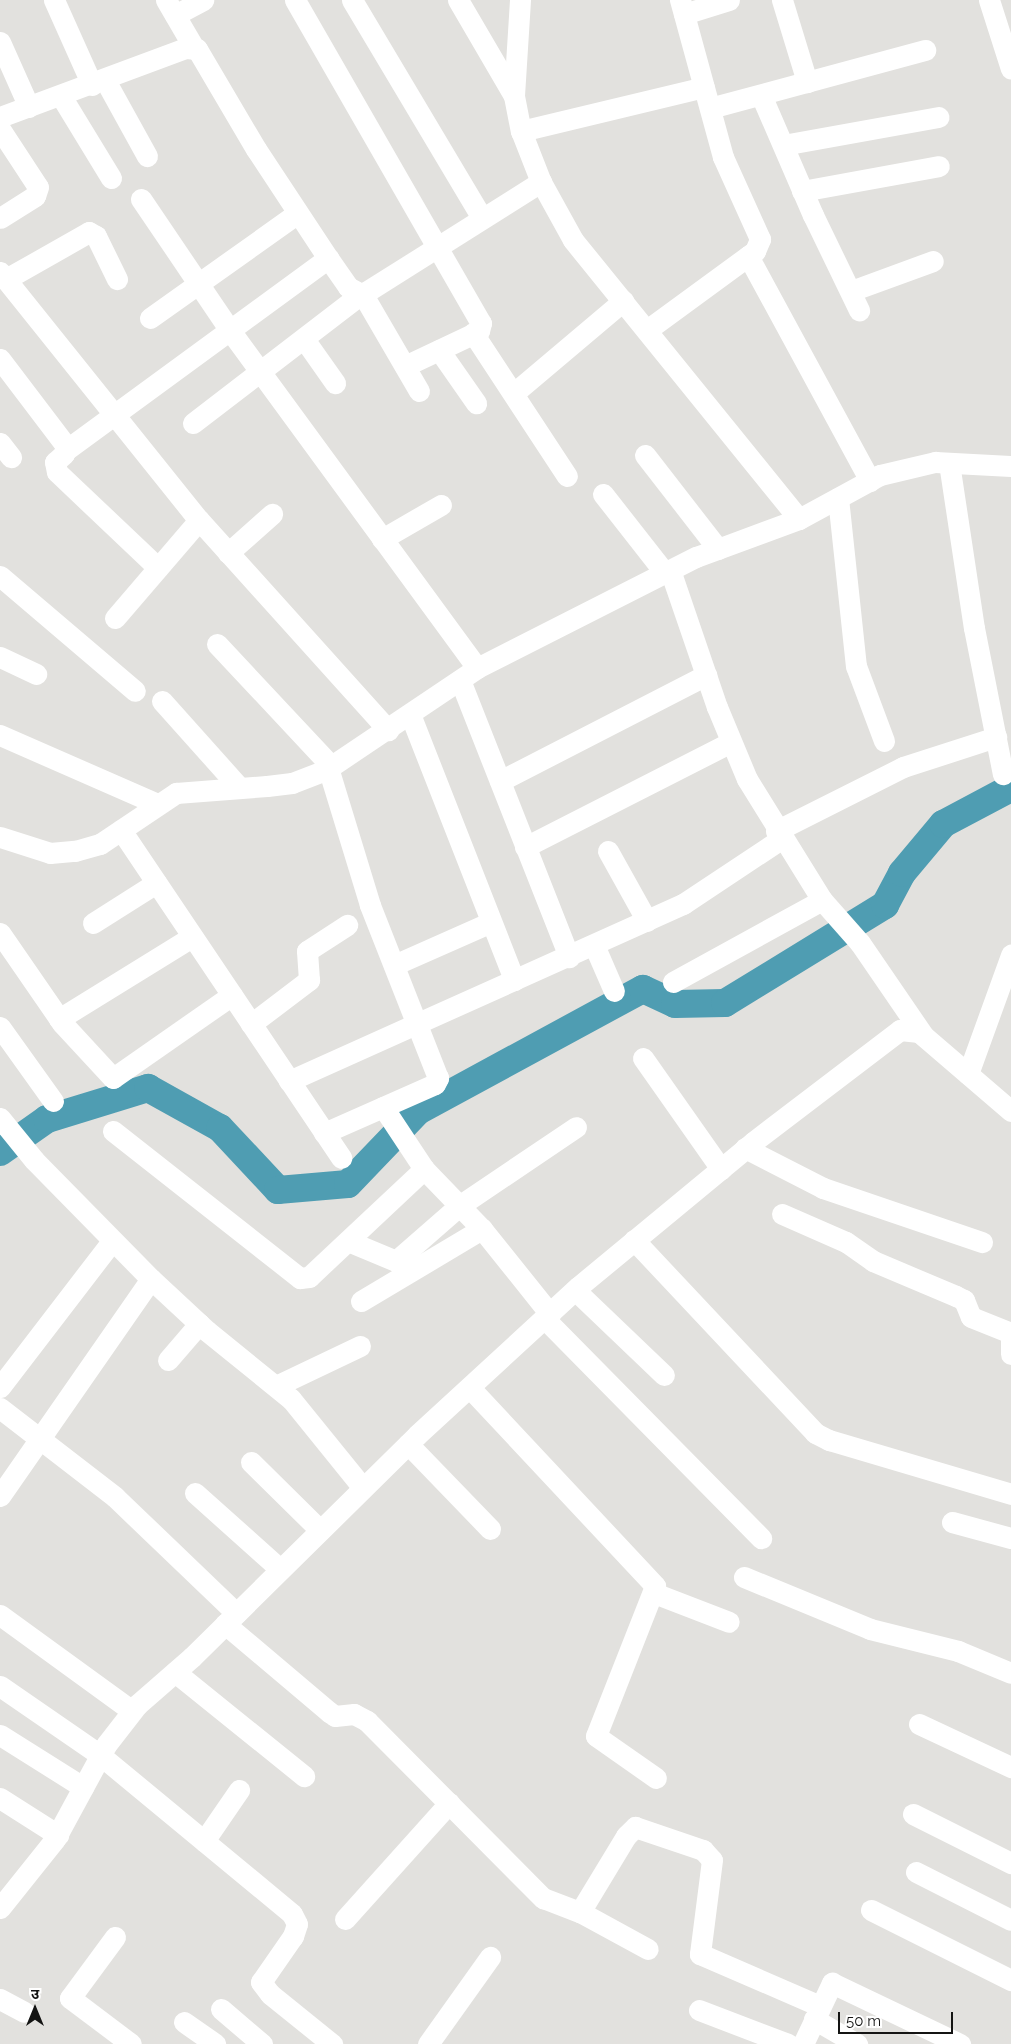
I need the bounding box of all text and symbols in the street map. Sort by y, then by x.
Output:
north arrow [10,1984,60,2034]
text: उ [31,1986,39,2002]
scale bar [841,2002,956,2034]
text: 50 m [846,2012,881,2030]

